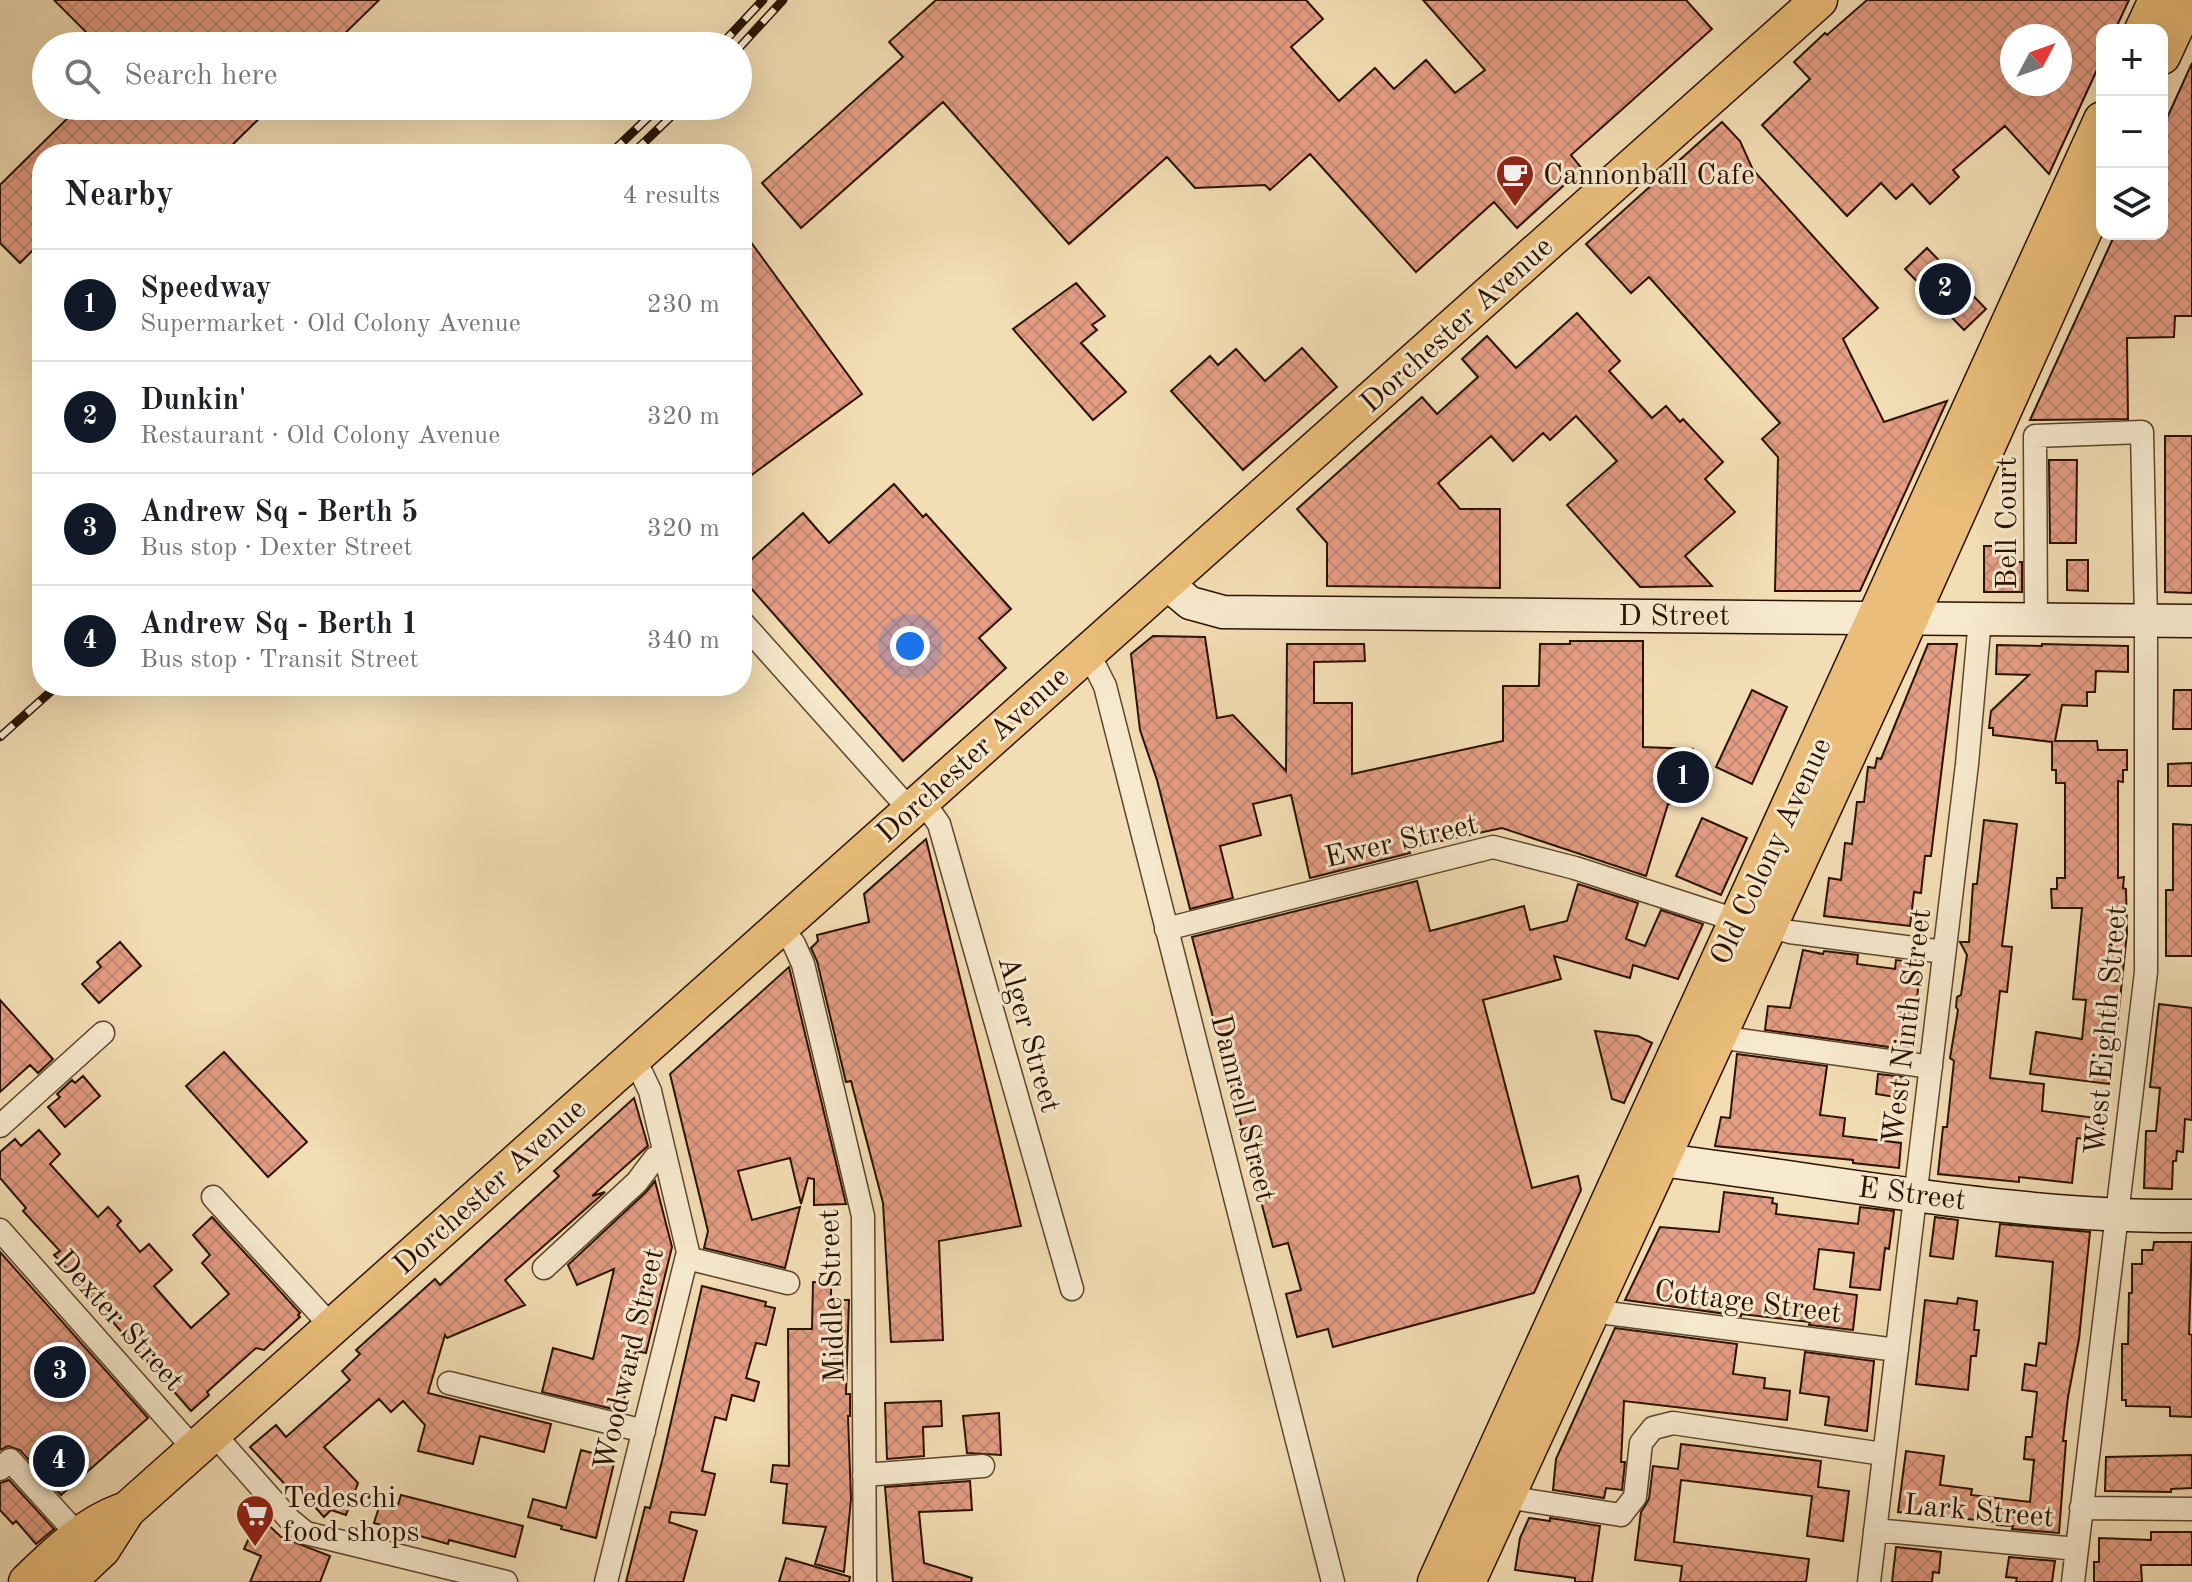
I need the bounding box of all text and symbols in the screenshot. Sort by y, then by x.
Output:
north arrow [2000,24,2072,96]
map controls [2096,24,2168,240]
button: + [2096,24,2168,96]
search box [32,32,752,120]
icon: search [60,54,104,98]
text: Search here [124,61,278,91]
button: − [2096,96,2168,168]
cafe icon: Cannonball Cafe [1494,153,1536,208]
place label: Cannonball Cafe [1543,161,1755,191]
button: layers [2096,168,2168,240]
text: Nearby [64,179,174,213]
text: 4 results [622,183,720,209]
street label: Dorchester Avenue [1355,232,1559,419]
pin: 2 [1919,259,1971,319]
text: Speedway [140,274,272,304]
text: 1 [82,292,98,318]
text: 230 m [647,292,720,318]
text: Supermarket · Old Colony Avenue [140,311,521,337]
text: Dunkin' [140,386,246,416]
text: 2 [82,404,98,430]
text: 320 m [647,404,720,430]
text: Restaurant · Old Colony Avenue [140,423,500,449]
street label: Bell Court [1993,457,2023,589]
text: Andrew Sq - Berth 5 [140,498,419,528]
text: 3 [82,516,98,542]
text: 320 m [647,516,720,542]
text: Bus stop · Dexter Street [140,535,413,561]
street label: D Street [1618,602,1730,632]
text: Andrew Sq - Berth 1 [140,610,419,640]
your location [890,626,930,666]
text: 4 [82,628,98,654]
text: 340 m [647,628,720,654]
text: Bus stop · Transit Street [140,647,419,673]
street label: Dorchester Avenue [871,662,1075,849]
street label: Old Colony Avenue [1706,734,1838,970]
pin: 1 [1657,747,1709,807]
street label: Ewer Street [1322,810,1481,874]
street label: West Eighth Street [2081,904,2133,1156]
street label: West Ninth Street [1879,907,1937,1146]
street label: Alger Street [991,953,1065,1116]
street label: Damrell Street [1204,1012,1280,1205]
street label: Dorchester Avenue [388,1094,592,1281]
street label: E Street [1856,1173,1967,1216]
street label: Middle Street [815,1208,851,1384]
street label: Dexter Street [48,1245,189,1397]
street label: Woodward Street [590,1245,670,1474]
street label: Cottage Street [1652,1277,1843,1329]
pin: 3 [34,1342,86,1402]
pin: 4 [33,1431,85,1491]
place label: Tedeschi food shops [283,1484,420,1548]
street label: Lark Street [1902,1490,2055,1534]
supermarket icon: Tedeschi food shops [234,1493,276,1548]

